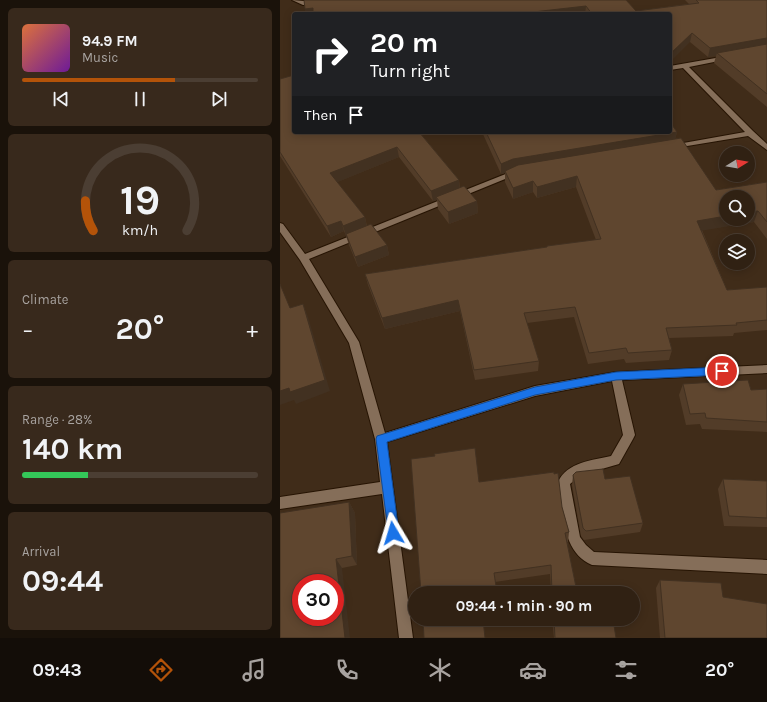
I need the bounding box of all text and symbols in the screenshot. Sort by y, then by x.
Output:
text: 20 m [370,26,438,59]
icon: right [304,28,356,80]
text: 94.9 FM [82,32,138,50]
text: Music [82,50,118,65]
text: Turn right [370,60,450,82]
icon: previous [50,88,72,110]
icon: pause [129,88,151,110]
icon: next [208,88,230,110]
icon: arrive [345,104,367,126]
text: Then [304,106,337,124]
north arrow [719,146,755,182]
map controls [719,146,755,270]
text: 19 [120,176,160,224]
button: search [719,190,755,226]
text: km/h [122,222,158,239]
button: layers [719,234,755,270]
text: Climate [22,292,68,307]
text: 20° [116,311,164,347]
text: − [22,317,34,343]
text: + [246,317,258,343]
pin [705,354,739,388]
icon: arrive [711,360,733,382]
text: Range · 28% [22,412,92,427]
text: 140 km [22,431,123,467]
position arrow [372,512,414,554]
text: Arrival [22,544,60,559]
text: 09:44 [22,563,103,599]
speed limit sign: 30 [292,574,344,626]
text: 09:44 · 1 min · 90 m [456,597,592,615]
icon: directions [147,656,175,684]
icon: music [240,656,268,684]
icon: phone [333,656,361,684]
icon: climate [426,656,454,684]
icon: car [519,656,547,684]
icon: filters [612,656,640,684]
text: 09:43 [33,659,82,681]
text: 20° [705,659,734,681]

